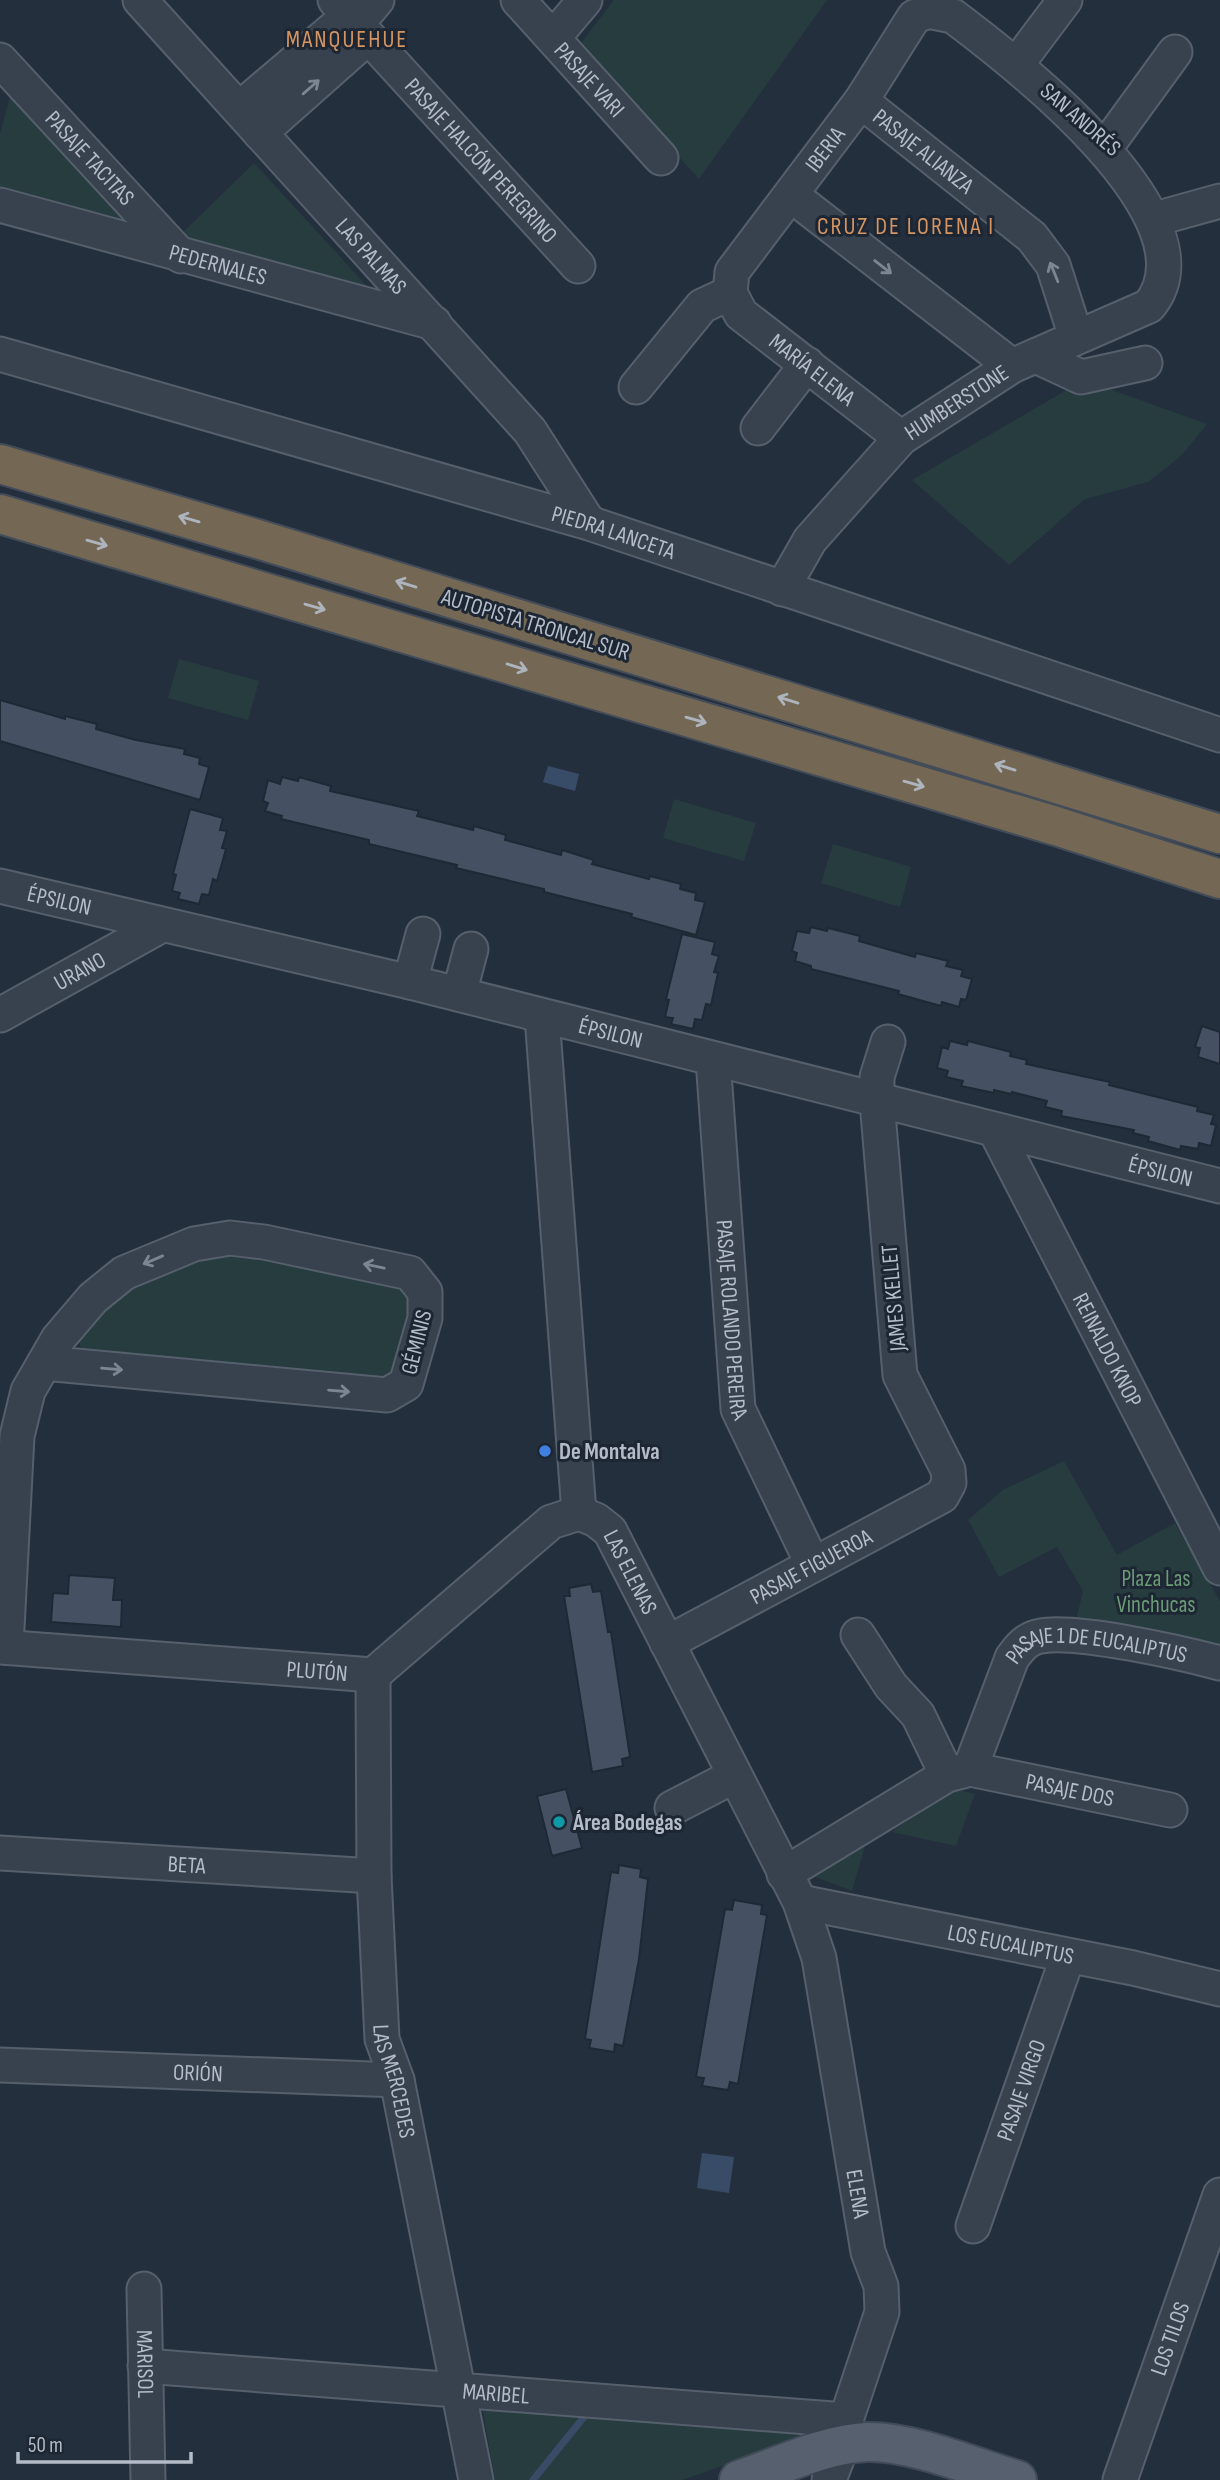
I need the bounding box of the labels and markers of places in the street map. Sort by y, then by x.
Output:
place label: De Montalva [559,1438,660,1466]
marker: De Montalva [537,1443,553,1459]
place label: Área Bodegas [572,1809,683,1837]
marker: Área Bodegas [551,1814,567,1830]

